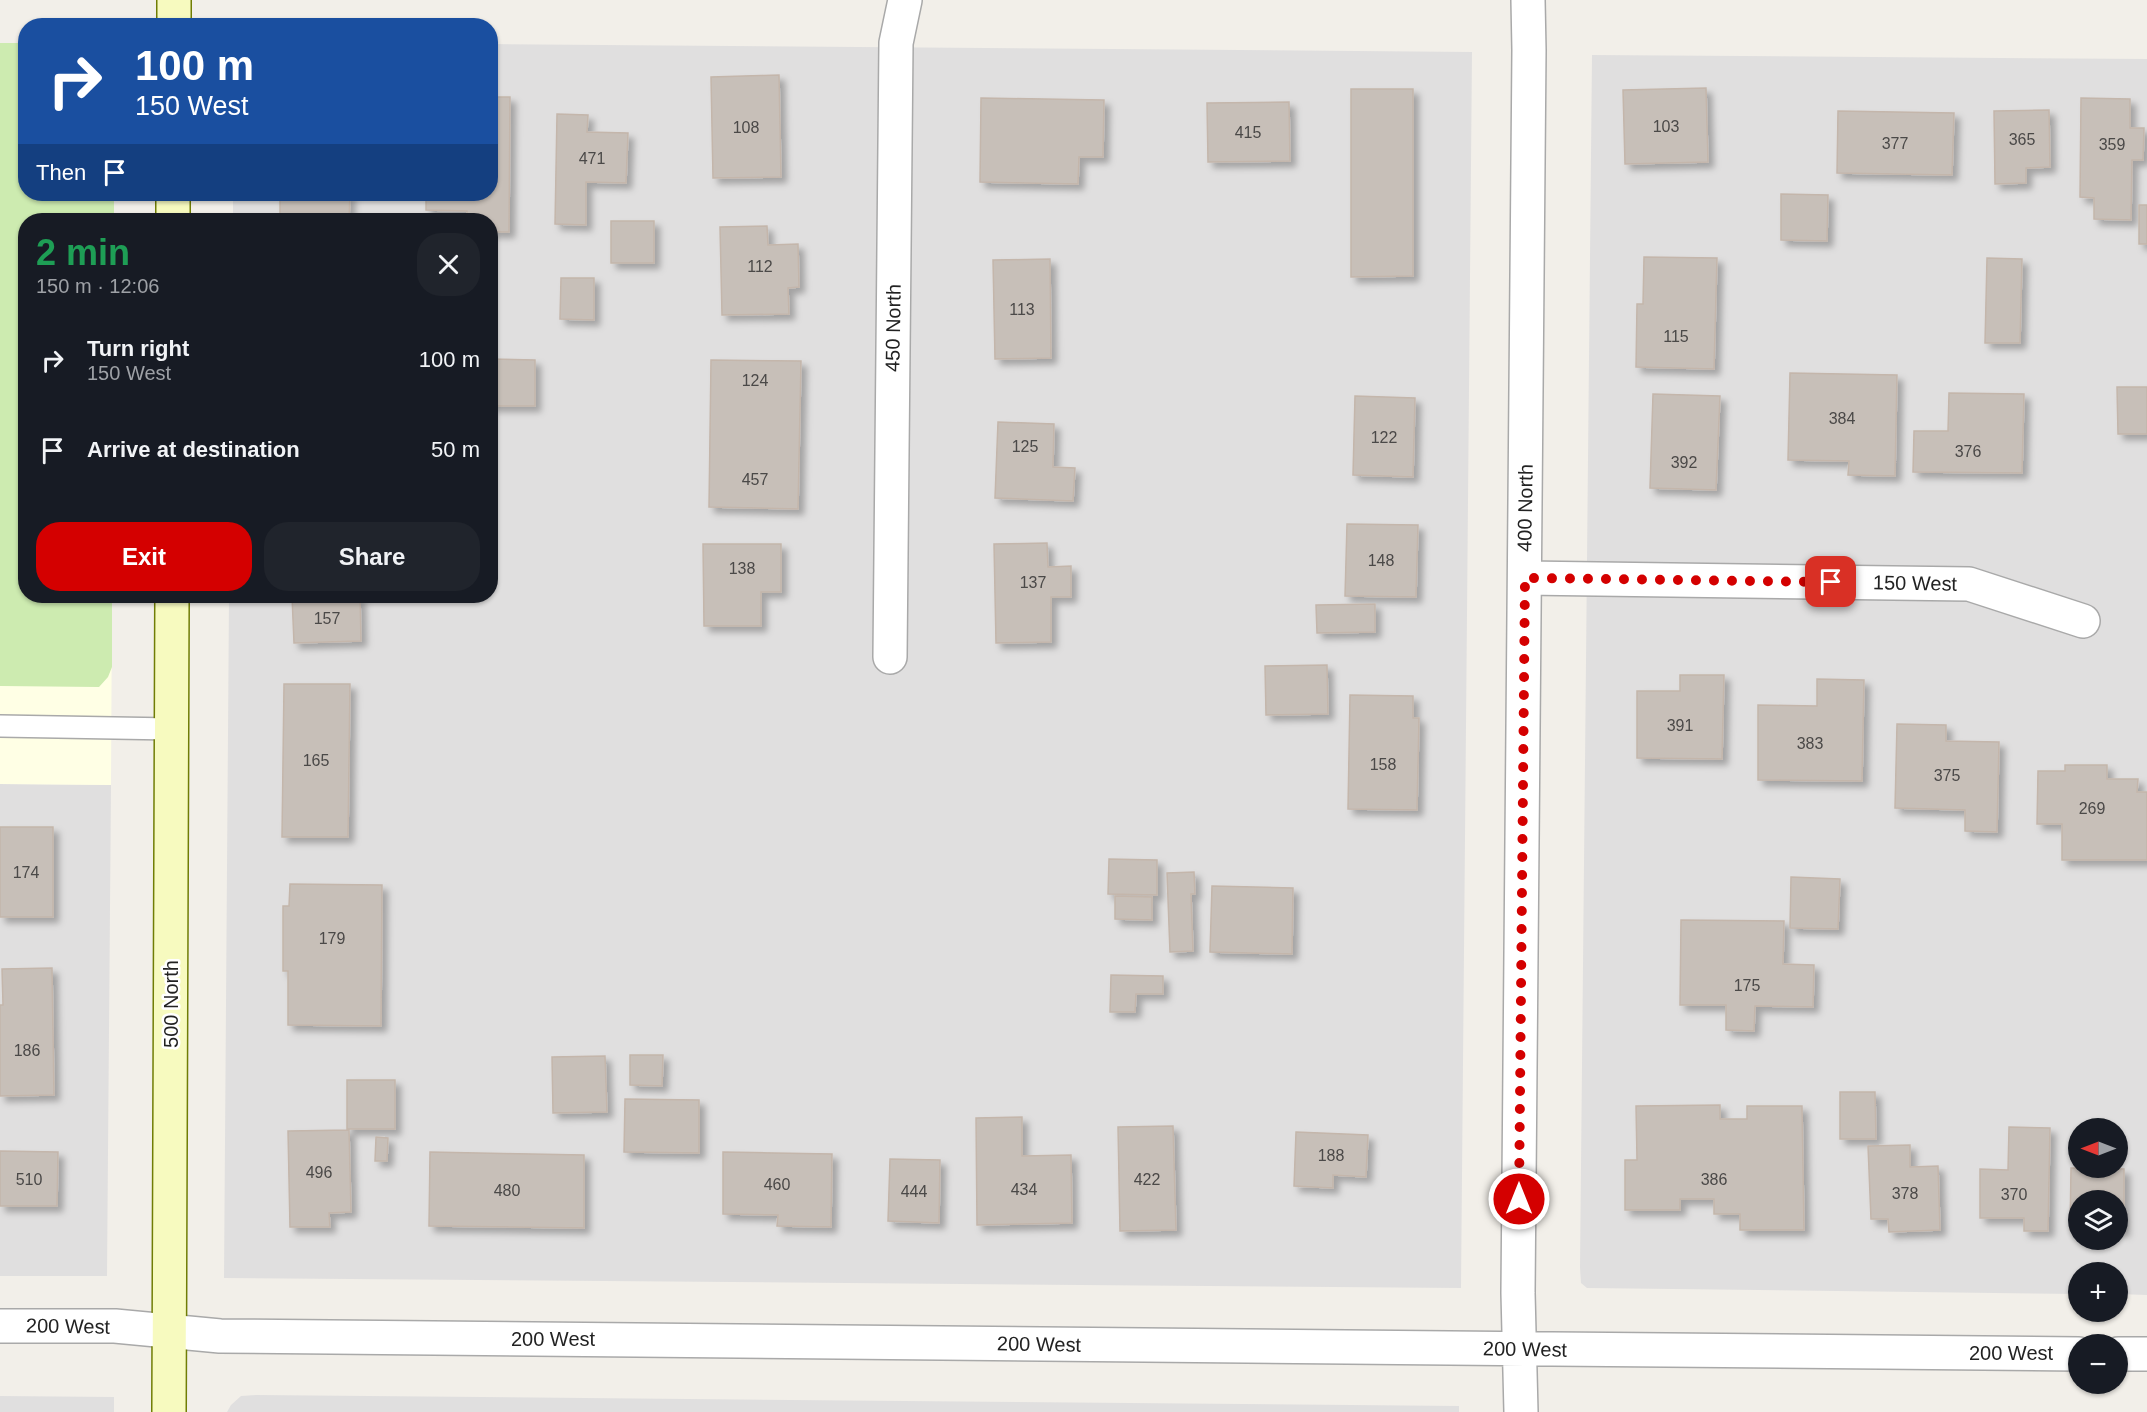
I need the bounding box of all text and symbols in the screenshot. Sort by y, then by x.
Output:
icon: right [36,42,114,120]
text: 100 m [135,42,254,89]
text: 150 West [135,91,249,121]
house number: 103 [1653,118,1679,135]
house number: 108 [733,119,759,136]
house number: 415 [1235,124,1261,141]
house number: 365 [2009,131,2035,148]
house number: 377 [1882,135,1908,152]
house number: 359 [2099,136,2125,153]
house number: 471 [579,150,605,167]
icon: arrive [98,156,131,189]
text: Then [36,160,86,185]
text: 2 min [36,232,130,273]
button: close [417,233,480,296]
house number: 112 [747,258,773,275]
text: 150 m · 12:06 [36,275,159,297]
street label: 450 North [881,284,905,372]
house number: 113 [1009,301,1035,318]
house number: 115 [1663,328,1689,345]
text: Turn right [87,336,189,361]
icon: right [36,344,69,377]
text: 100 m [419,347,480,372]
text: 150 West [87,362,171,384]
house number: 124 [742,372,768,389]
house number: 384 [1829,410,1855,427]
house number: 122 [1371,429,1397,446]
icon: arrive [36,434,69,467]
text: Arrive at destination [87,437,300,462]
text: 50 m [431,437,480,462]
house number: 125 [1012,438,1038,455]
house number: 376 [1955,443,1981,460]
house number: 392 [1671,454,1697,471]
street label: 400 North [1513,464,1537,552]
house number: 457 [742,471,768,488]
button: Exit [36,522,252,591]
button: Share [264,522,480,591]
house number: 148 [1368,552,1394,569]
pin [1805,556,1856,607]
house number: 138 [729,560,755,577]
icon: arrive [1814,565,1847,598]
street label: 150 West [1873,571,1958,595]
house number: 137 [1020,574,1046,591]
house number: 157 [314,610,340,627]
house number: 391 [1667,717,1693,734]
house number: 383 [1797,735,1823,752]
house number: 165 [303,752,329,769]
house number: 158 [1370,756,1396,773]
house number: 375 [1934,767,1960,784]
house number: 269 [2079,800,2105,817]
house number: 174 [13,864,39,881]
house number: 179 [319,930,345,947]
street label: 500 North [160,960,182,1048]
house number: 175 [1734,977,1760,994]
house number: 186 [14,1042,40,1059]
north arrow [2068,1118,2128,1178]
map controls [2068,1118,2128,1394]
house number: 188 [1318,1147,1344,1164]
house number: 496 [306,1164,332,1181]
position arrow [1487,1167,1551,1231]
house number: 510 [16,1171,42,1188]
house number: 422 [1134,1171,1160,1188]
house number: 386 [1701,1171,1727,1188]
house number: 460 [764,1176,790,1193]
house number: 434 [1011,1181,1037,1198]
house number: 480 [494,1182,520,1199]
house number: 444 [901,1183,927,1200]
house number: 378 [1892,1185,1918,1202]
house number: 370 [2001,1186,2027,1203]
button: layers [2068,1190,2128,1250]
button: + [2068,1262,2128,1322]
street label: 200 West [26,1314,111,1338]
street label: 200 West [511,1328,596,1350]
street label: 200 West [997,1332,1082,1356]
button: − [2068,1334,2128,1394]
street label: 200 West [1483,1337,1568,1361]
street label: 200 West [1969,1342,2054,1364]

